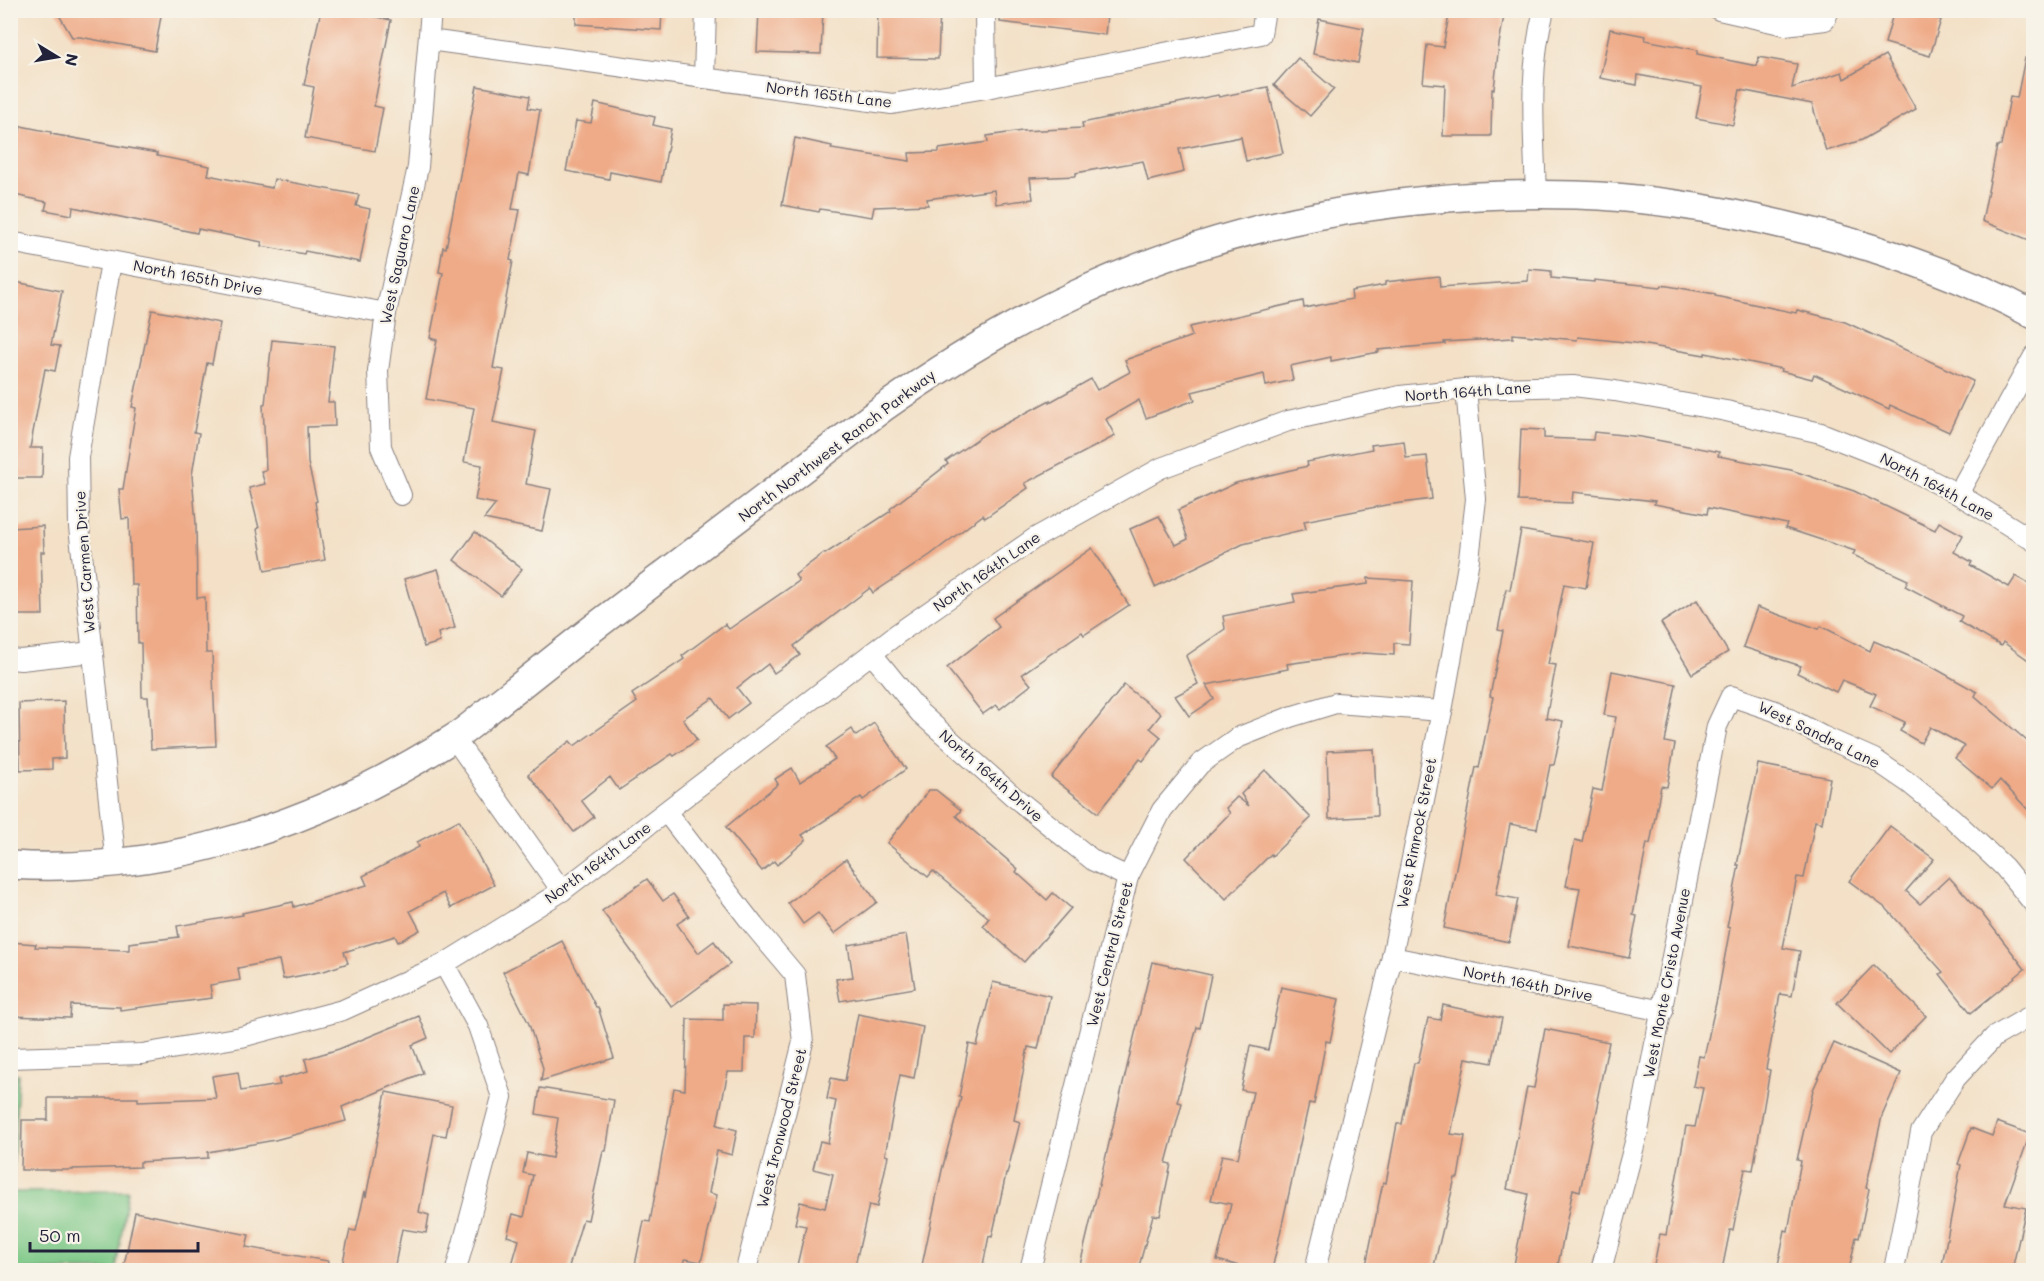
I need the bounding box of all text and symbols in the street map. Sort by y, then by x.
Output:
north arrow [27,27,87,87]
text: N [61,52,84,68]
street label: North 165th Lane [765,76,893,112]
street label: West Saguaro Lane [375,184,423,326]
street label: North 165th Drive [132,255,265,299]
street label: North Northwest Ranch Parkway [734,364,939,526]
street label: North 164th Lane [1404,377,1532,405]
street label: North 164th Lane [1877,448,1998,525]
street label: West Carmen Drive [69,490,99,634]
street label: North 164th Lane [929,527,1044,616]
street label: West Sandra Lane [1755,696,1884,772]
street label: North 164th Drive [935,725,1048,826]
street label: West Rimrock Street [1392,756,1440,910]
street label: North 164th Lane [540,817,655,907]
street label: West Central Street [1081,879,1137,1029]
street label: West Monte Cristo Avenue [1638,886,1694,1080]
street label: North 164th Drive [1462,961,1595,1005]
street label: West Ironwood Street [751,1046,811,1210]
scale bar [30,1215,198,1253]
text: 50 m [39,1223,81,1247]

